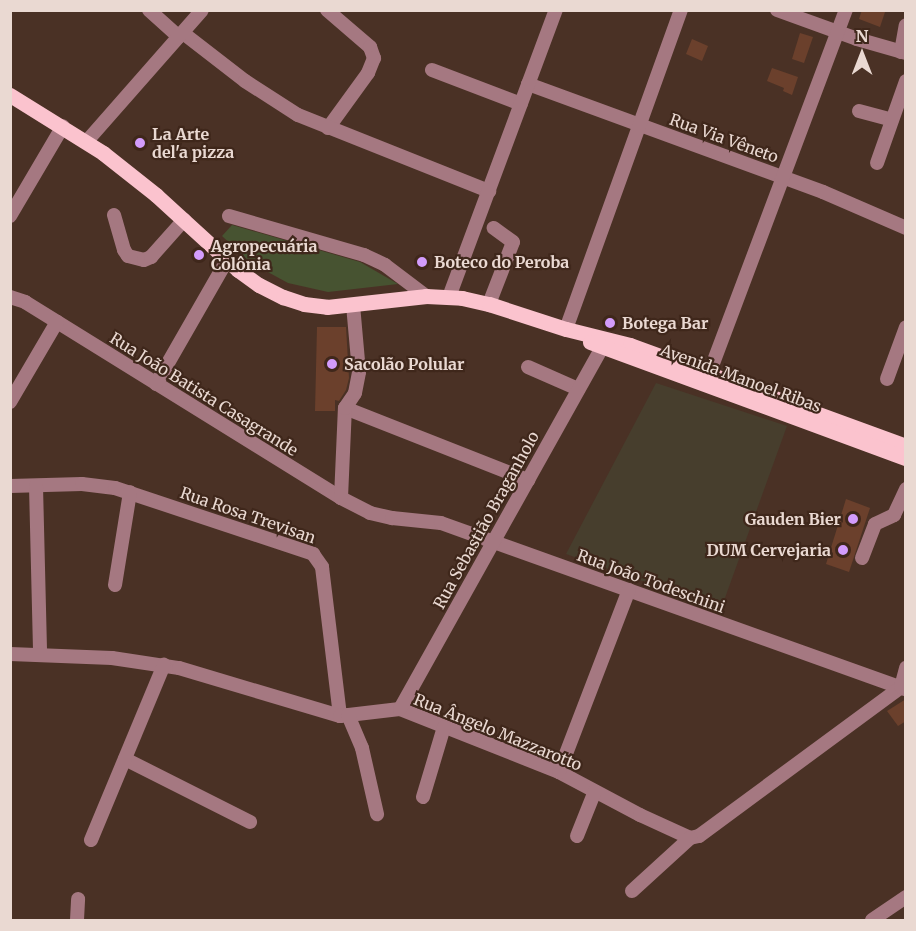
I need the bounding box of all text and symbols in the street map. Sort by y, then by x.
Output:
north arrow [832,24,892,84]
text: N [856,26,868,46]
street label: Rua Via Vêneto [667,109,781,167]
place label: La Arte del'a pizza [152,124,234,162]
marker: La Arte del'a pizza [133,136,147,150]
place label: Agropecuária Colônia [211,236,317,274]
marker: Agropecuária Colônia [192,248,206,262]
place label: Boteco do Peroba [434,252,569,272]
marker: Boteco do Peroba [415,255,429,269]
place label: Botega Bar [622,313,708,333]
marker: Botega Bar [603,316,617,330]
street label: Rua João Batista Casagrande [107,328,301,460]
street label: Avenida Manoel Ribas [658,340,824,416]
place label: Sacolão Polular [344,354,464,374]
marker: Sacolão Polular [325,357,339,371]
street label: Rua Sebastião Braganholo [429,428,543,612]
street label: Rua Rosa Trevisan [178,483,318,547]
place label: Gauden Bier [745,509,841,529]
marker: Gauden Bier [846,512,860,526]
place label: DUM Cervejaria [706,540,831,560]
marker: DUM Cervejaria [836,543,850,557]
street label: Rua João Todeschini [574,545,728,617]
street label: Rua Ângelo Mazzarotto [411,689,585,775]

